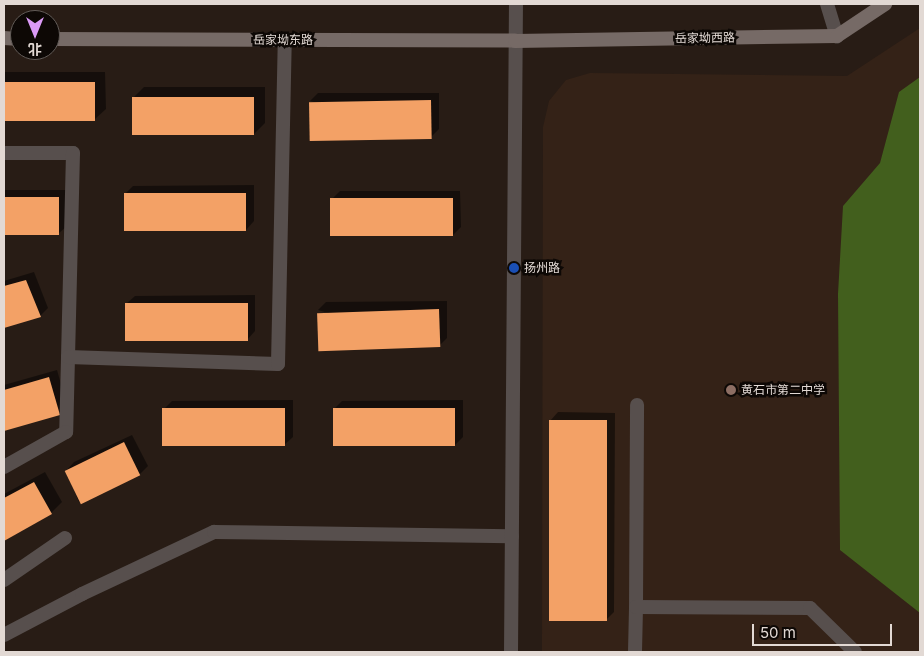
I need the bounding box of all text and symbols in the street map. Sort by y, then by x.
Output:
north arrow [10,10,60,60]
street label: 岳家坳西路 [675,30,735,46]
street label: 岳家坳东路 [253,33,313,47]
text: 北 [28,41,42,58]
place label: 扬州路 [524,261,560,275]
marker: 扬州路 [508,262,520,274]
place label: 黄石市第二中学 [741,383,825,397]
marker: 黄石市第二中学 [725,384,737,396]
scale bar [754,614,894,646]
text: 50 m [760,623,796,642]

